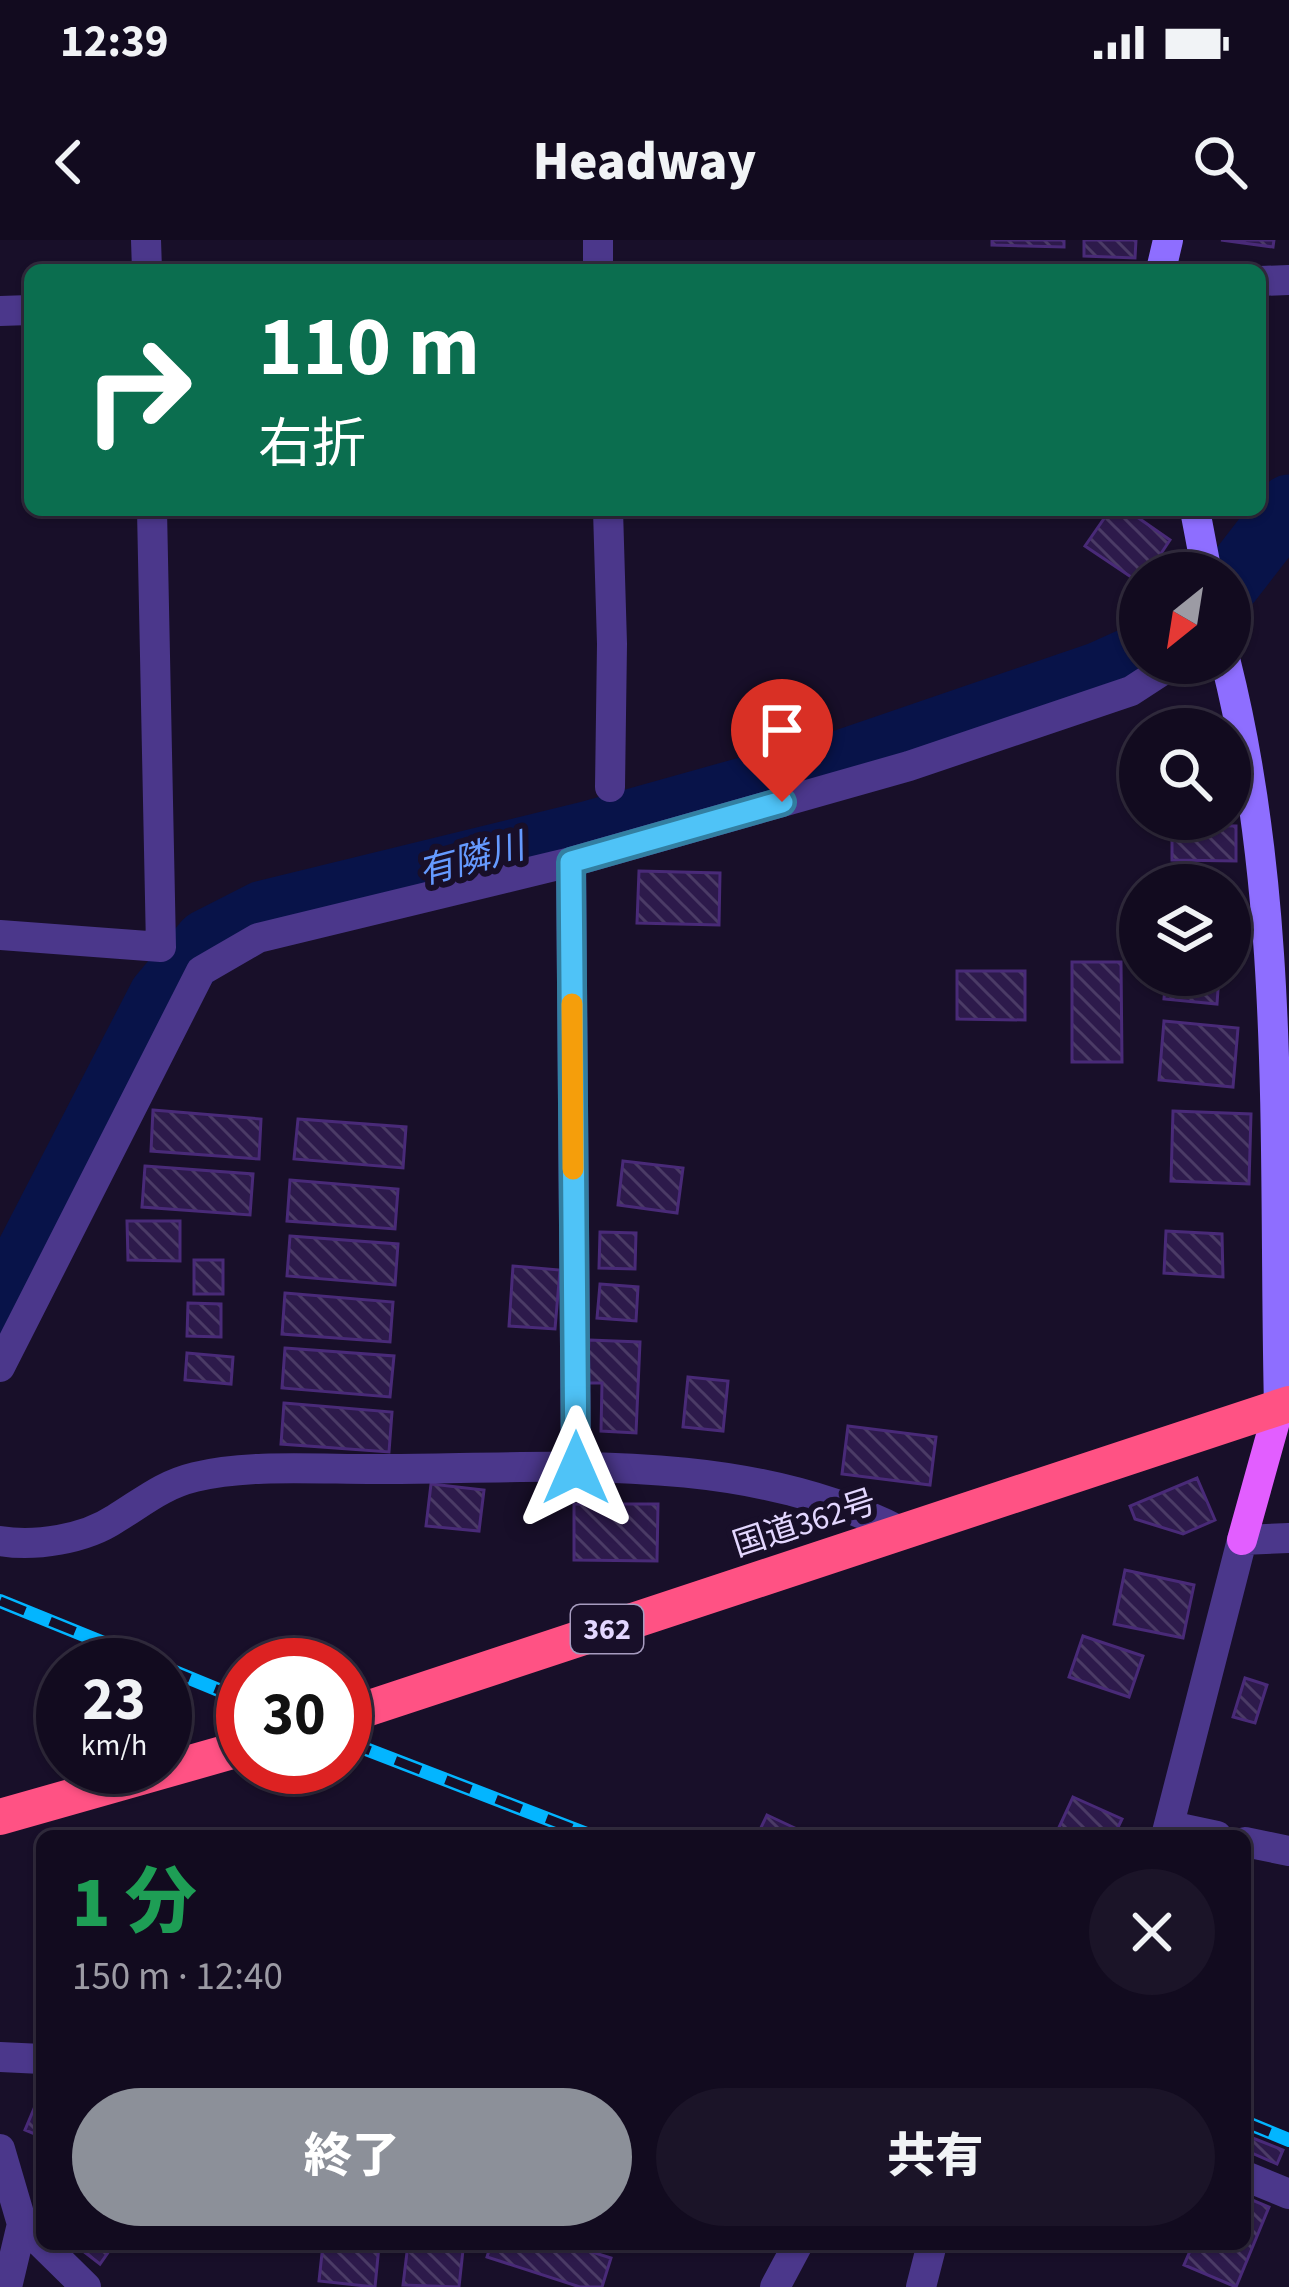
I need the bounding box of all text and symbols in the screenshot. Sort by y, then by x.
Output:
text: 12:39 [60,10,169,74]
text: Headway [533,124,756,201]
icon: back [36,129,102,195]
icon: search [1187,129,1253,195]
text: 110 m [258,288,480,408]
icon: right [60,312,216,468]
text: 右折 [258,407,366,484]
north arrow [1119,552,1251,684]
map controls [1119,552,1251,996]
pin [731,679,833,802]
icon: arrive [749,697,815,763]
button: search [1119,708,1251,840]
water label: 有隣川 [413,820,534,898]
button: layers [1119,864,1251,996]
position arrow [513,1405,639,1531]
street label: 国道362号 [727,1478,882,1569]
road number: 362 [571,1605,643,1653]
speed limit sign: 30 [216,1638,372,1794]
text: 23 [82,1658,146,1743]
text: km/h [81,1724,147,1767]
text: 1 分 [72,1852,197,1955]
button: close [1089,1869,1215,1995]
text: 150 m · 12:40 [72,1949,283,2005]
button: 終了 [72,2088,632,2226]
button: 共有 [656,2088,1215,2226]

